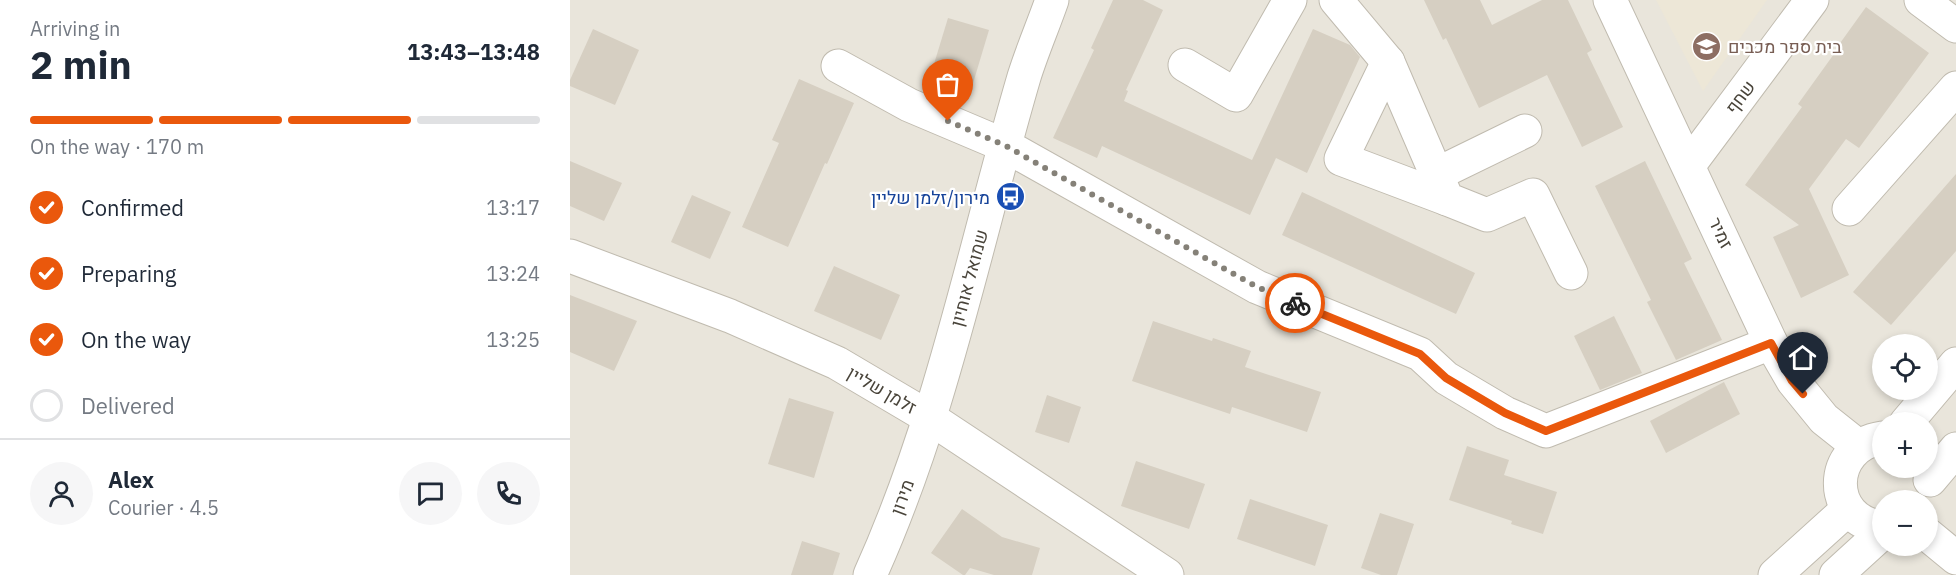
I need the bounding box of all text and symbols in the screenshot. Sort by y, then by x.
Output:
text: Arriving in [30,15,120,42]
school or university icon: בית ספר מכבים [1691,30,1723,62]
place label: בית ספר מכבים [1728,35,1842,58]
text: 13:43–13:48 [407,37,540,66]
text: 2 min [30,39,132,90]
pin [922,59,973,121]
icon: bag [931,68,964,101]
street label: שחף [1720,76,1760,118]
text: On the way · 170 m [30,133,204,160]
bus stop icon: מירון/זלמן שליין [995,181,1027,213]
place label: מירון/זלמן שליין [871,186,990,209]
icon: check [30,191,63,224]
text: Confirmed [81,193,184,222]
text: 13:17 [486,194,540,221]
street label: זמיר [1704,214,1738,252]
street label: שמואל אוחיון [945,227,993,329]
icon: check [30,257,63,290]
text: Preparing [81,259,176,288]
text: 13:24 [486,260,540,287]
courier [1265,273,1325,333]
icon: bike [1279,287,1312,320]
icon: check [30,323,63,356]
text: On the way [81,325,191,354]
text: 13:25 [486,326,540,353]
pin [1777,332,1828,394]
map controls [1872,334,1938,556]
button: locate [1872,334,1938,400]
icon: home [1786,341,1819,374]
street label: זלמן שליין [843,361,921,419]
text: Delivered [81,391,175,420]
button: + [1872,412,1938,478]
button: person [30,462,93,525]
button: chat [399,462,462,525]
button: phone [477,462,540,525]
text: Alex [108,465,154,494]
street label: מירון [885,476,919,518]
button: − [1872,490,1938,556]
text: Courier · 4.5 [108,494,219,521]

